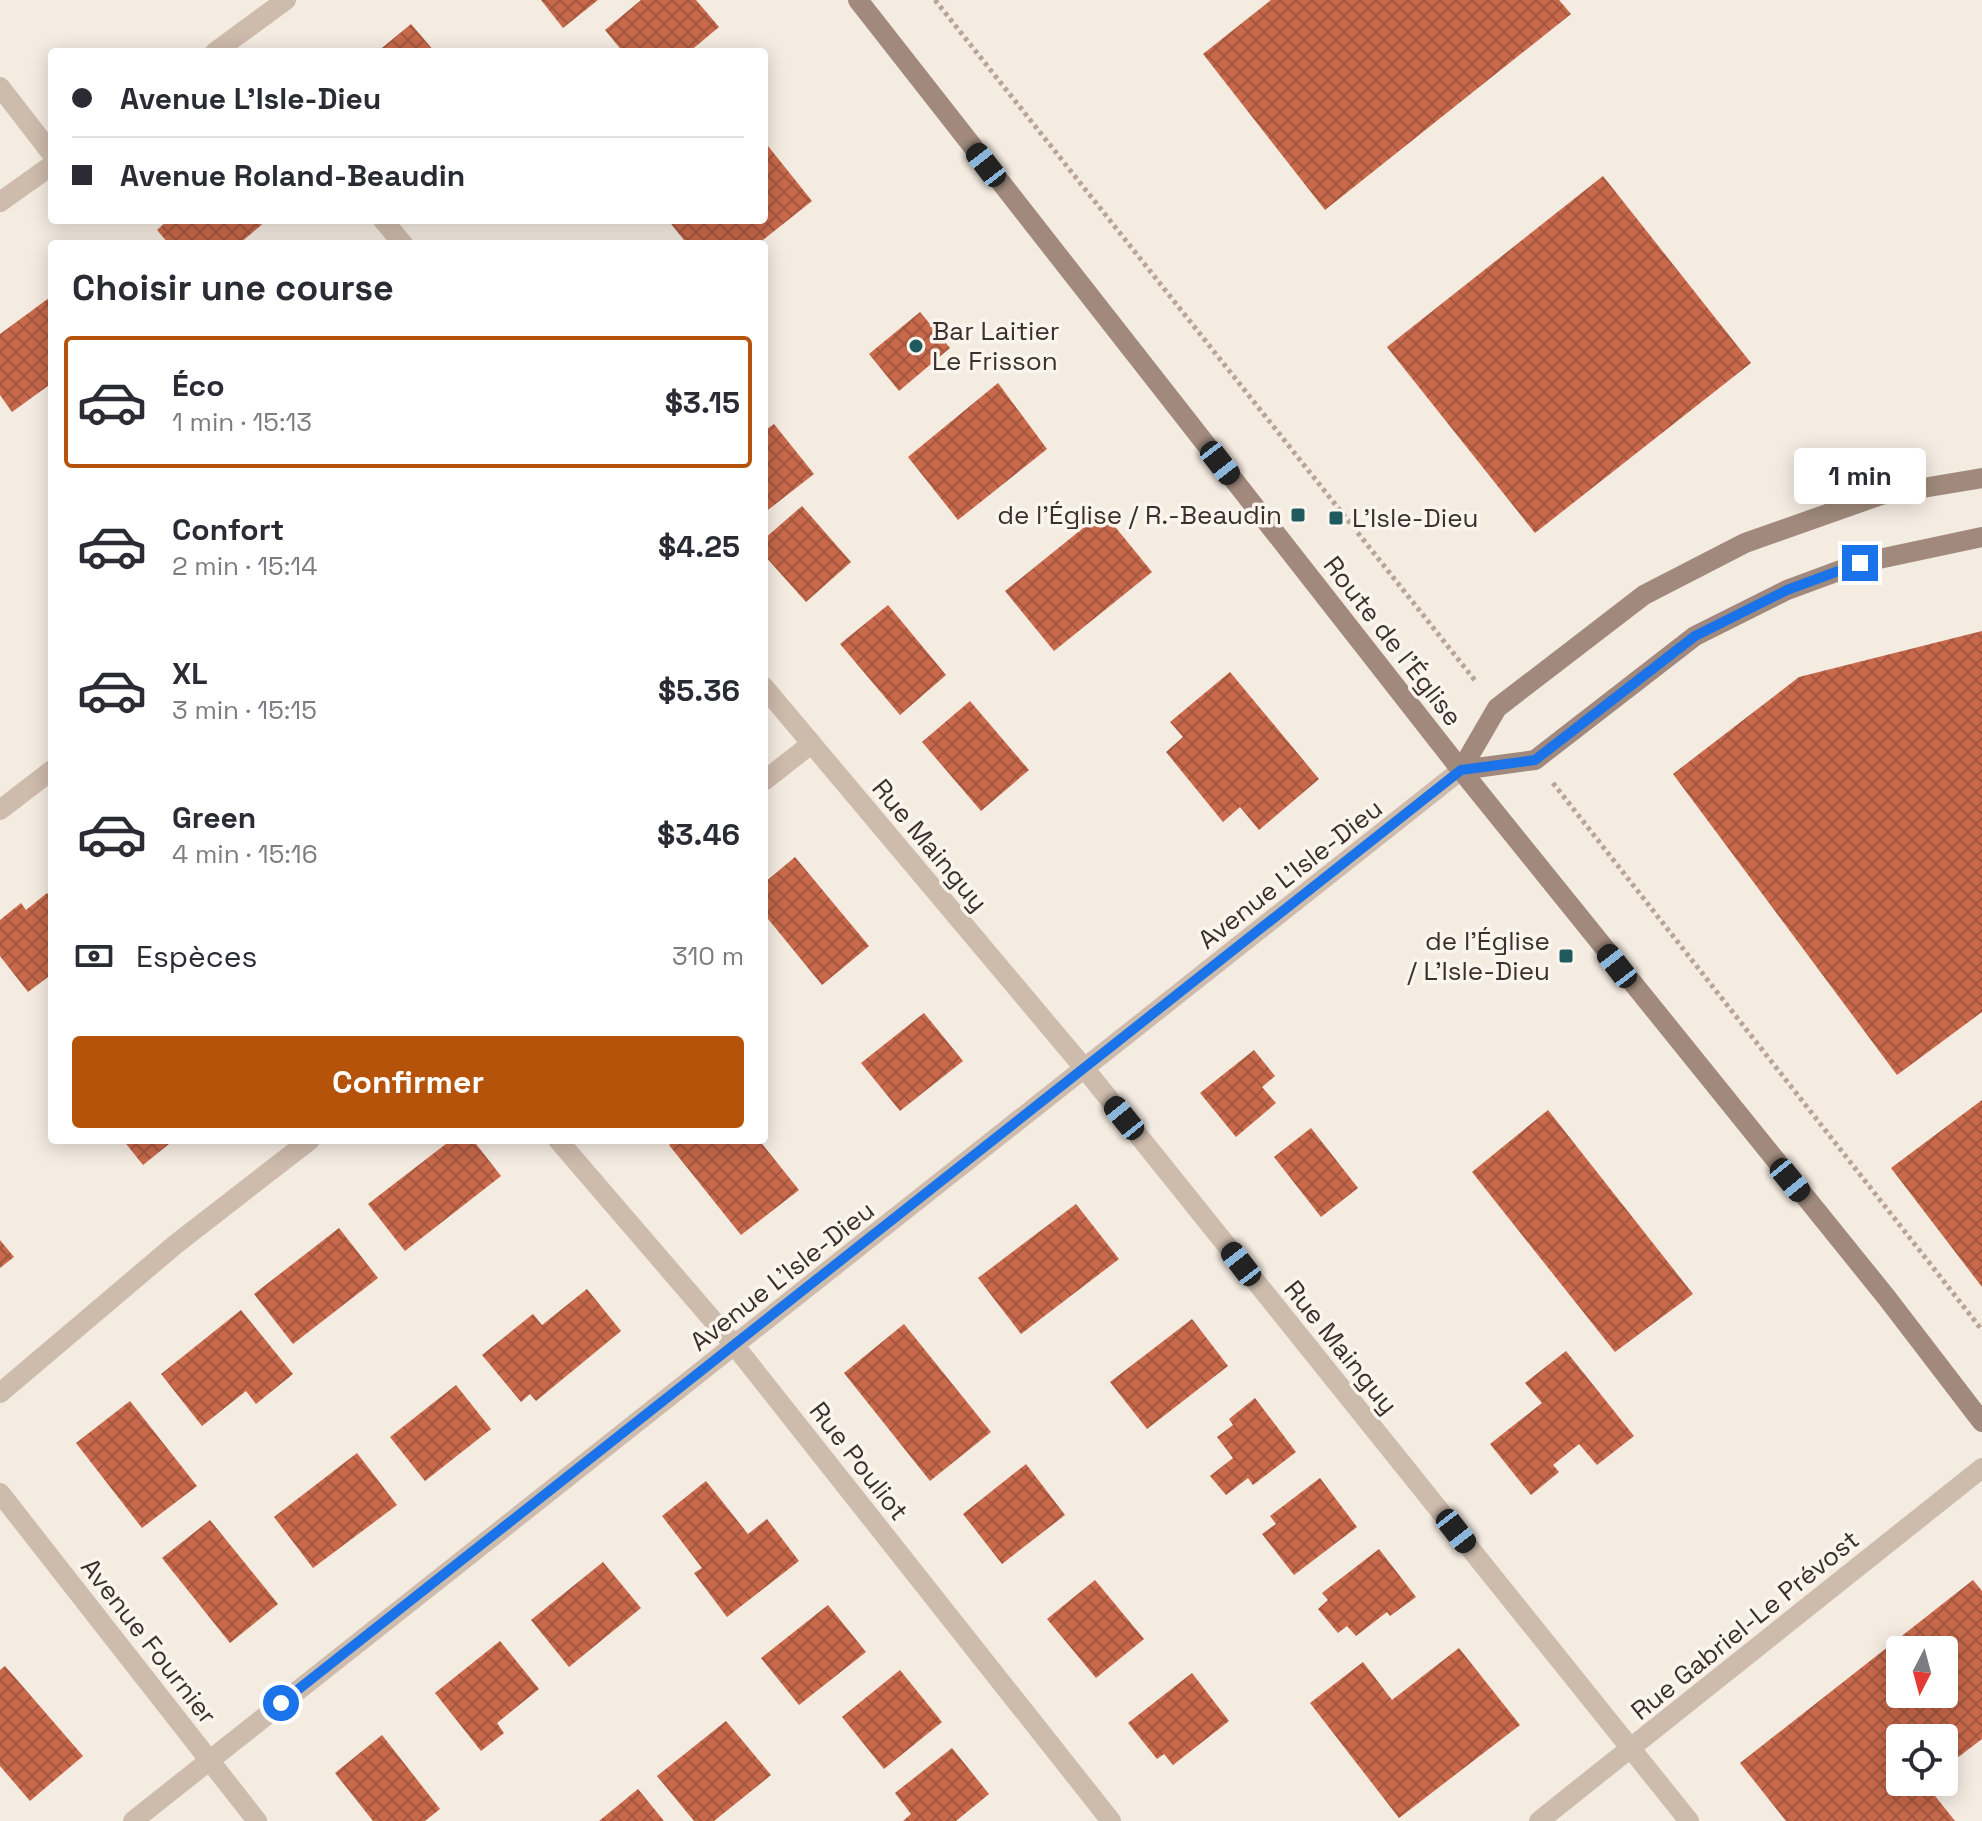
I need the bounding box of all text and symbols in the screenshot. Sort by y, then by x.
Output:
text: Avenue L'Isle-Dieu [120,79,381,118]
car [962,139,1010,191]
text: Avenue Roland-Beaudin [120,156,465,195]
text: Choisir une course [72,265,394,311]
place label: Bar Laitier Le Frisson [932,314,1060,378]
marker: Bar Laitier Le Frisson [907,337,925,355]
icon: car [76,366,148,438]
text: Éco [172,366,225,405]
text: $3.15 [665,383,740,422]
text: 1 min · 15:13 [172,405,312,439]
car [1196,437,1244,489]
callout: 1 min [1794,447,1926,503]
text: 1 min [1828,459,1892,493]
place label: de l'Église / R.-Beaudin [997,498,1282,532]
place label: L'Isle-Dieu [1352,501,1479,535]
marker: de l'Église / R.-Beaudin [1289,506,1307,524]
marker: L'Isle-Dieu [1327,509,1345,527]
icon: car [76,510,148,582]
text: Confort [172,510,284,549]
text: $4.25 [658,527,740,566]
route end [1842,545,1878,581]
text: 2 min · 15:14 [172,549,317,583]
street label: Route de l'Église [1316,549,1470,733]
icon: car [76,654,148,726]
text: XL [172,654,208,693]
text: $5.36 [658,671,740,710]
text: 3 min · 15:15 [172,693,317,727]
street label: Rue Mainguy [865,772,995,918]
street label: Avenue L'Isle-Dieu [1191,791,1389,957]
icon: car [76,798,148,870]
text: Green [172,798,256,837]
text: $3.46 [657,815,740,854]
text: 4 min · 15:16 [172,837,318,871]
place label: de l'Église / L'Isle-Dieu [1407,924,1550,988]
icon: cash [72,934,116,978]
text: Espèces [136,937,257,976]
text: 310 m [672,939,744,973]
car [1593,940,1641,992]
marker: de l'Église / L'Isle-Dieu [1557,947,1575,965]
button: Confirmer [72,1036,744,1128]
car [1100,1092,1148,1144]
car [1766,1154,1814,1206]
street label: Avenue L'Isle-Dieu [683,1193,881,1359]
car [1217,1238,1265,1290]
street label: Rue Mainguy [1277,1273,1405,1421]
street label: Rue Pouliot [802,1395,916,1527]
car [1432,1505,1480,1557]
street label: Rue Gabriel-Le Prévost [1624,1522,1866,1728]
street label: Avenue Fournier [74,1551,224,1731]
north arrow [1886,1636,1958,1708]
map controls [1886,1636,1958,1796]
route start [263,1685,299,1721]
button: locate [1886,1724,1958,1796]

